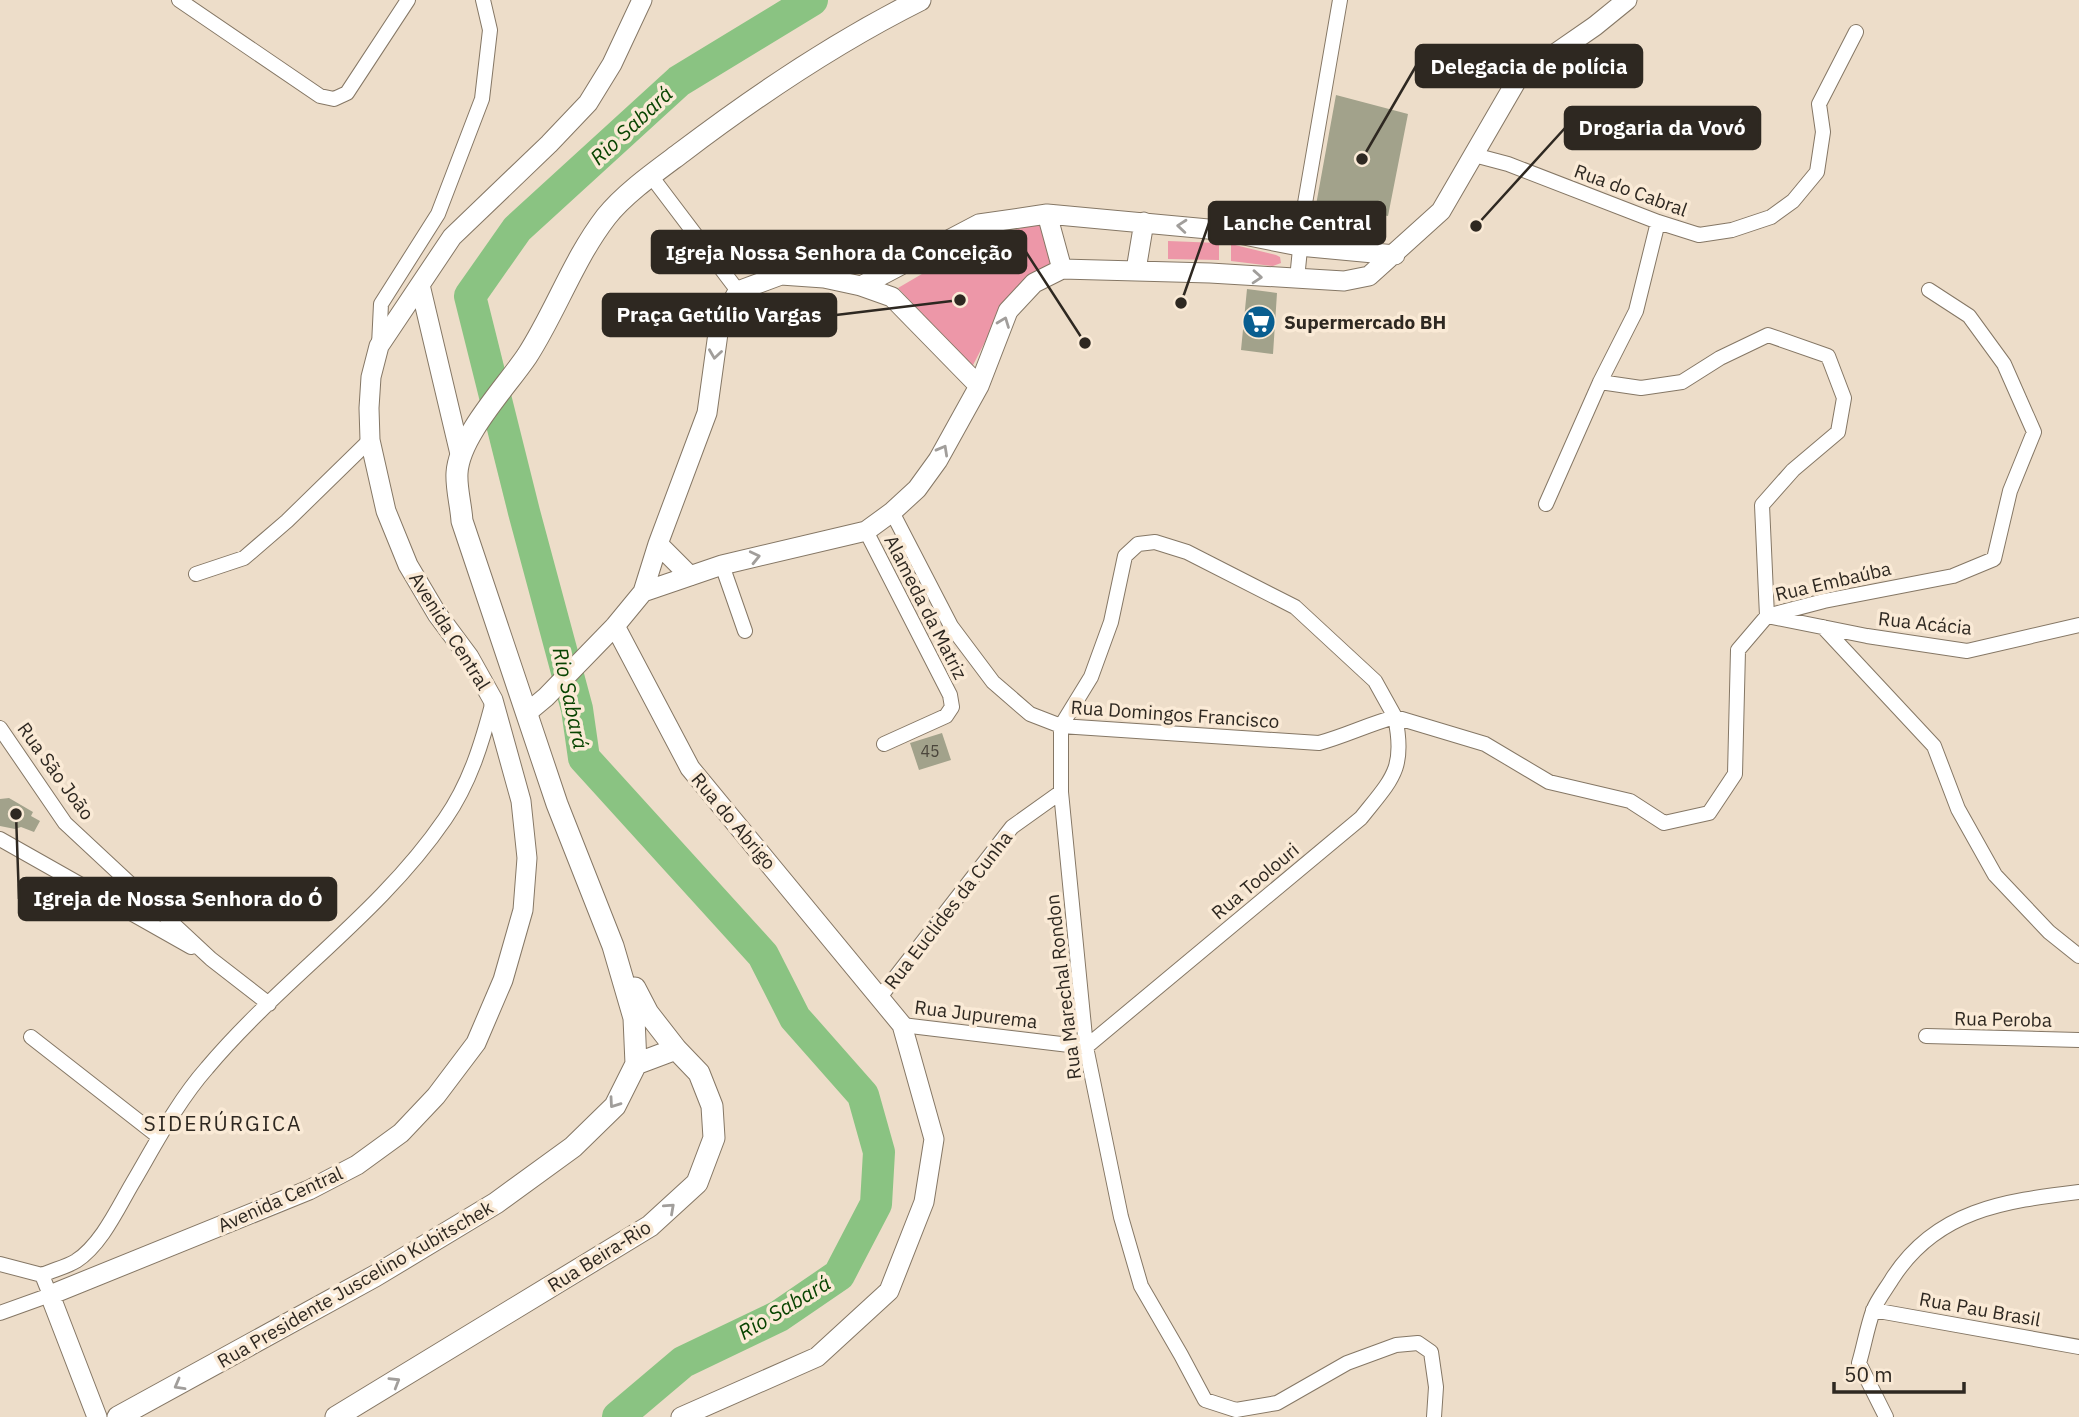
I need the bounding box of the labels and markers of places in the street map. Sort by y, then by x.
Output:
callout: Delegacia de polícia [1416,45,1642,87]
callout: Drogaria da Vovó [1565,107,1760,149]
callout: Lanche Central [1209,202,1385,244]
callout: Igreja Nossa Senhora da Conceição [652,231,1026,273]
callout: Praça Getúlio Vargas [603,294,836,336]
supermarket icon: Supermercado BH [1240,303,1278,341]
place label: Supermercado BH [1284,310,1446,334]
callout: Igreja de Nossa Senhora do Ó [19,878,336,920]

